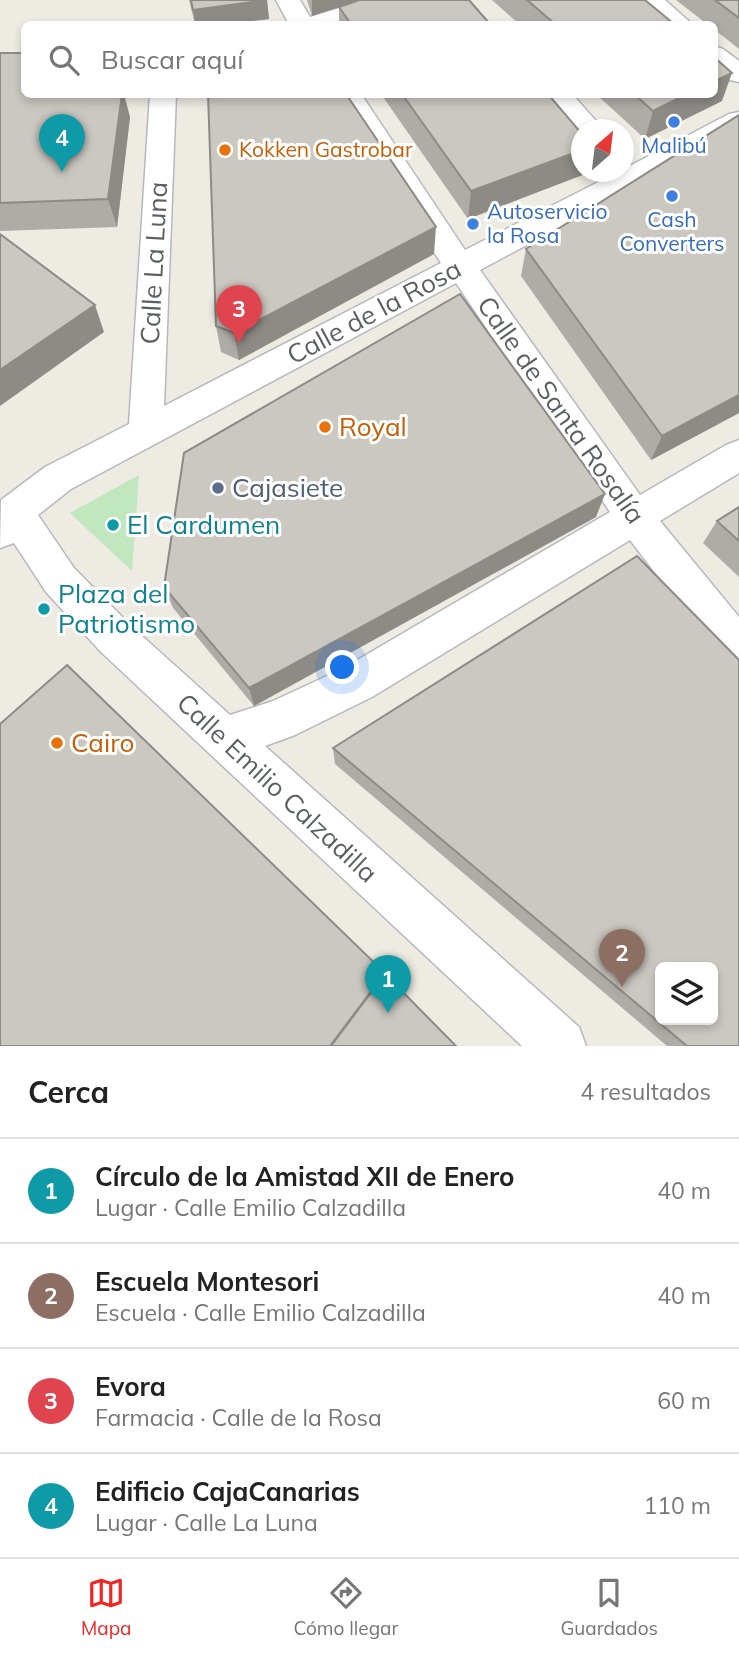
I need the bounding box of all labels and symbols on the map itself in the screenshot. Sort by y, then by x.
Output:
pin: 4 [39,114,85,172]
marker: Malibú [666,114,682,130]
north arrow [571,119,634,182]
place label: Malibú [641,132,707,158]
place label: Kokken Gastrobar [239,136,413,162]
marker: Kokken Gastrobar [217,142,233,158]
street label: Calle La Luna [133,181,174,345]
marker: Cash Converters [664,188,680,204]
place label: Autoservicio la Rosa [487,198,607,248]
place label: Cash Converters [619,206,725,256]
marker: Autoservicio la Rosa [465,216,481,232]
street label: Calle de la Rosa [281,252,466,371]
pin: 3 [216,285,262,343]
street label: Calle de Santa Rosalía [470,290,652,530]
place label: Royal [339,410,407,443]
marker: Royal [317,419,333,435]
place label: Cajasiete [232,471,343,504]
marker: Cajasiete [210,480,226,496]
place label: El Cardumen [127,508,280,541]
marker: El Cardumen [105,517,121,533]
place label: Plaza del Patriotismo [58,577,195,640]
marker: Plaza del Patriotismo [36,601,52,617]
your location [325,650,359,684]
street label: Calle Emilio Calzadilla [170,686,385,889]
place label: Cairo [71,726,134,759]
marker: Cairo [49,735,65,751]
pin: 2 [599,929,645,987]
pin: 1 [365,955,411,1013]

